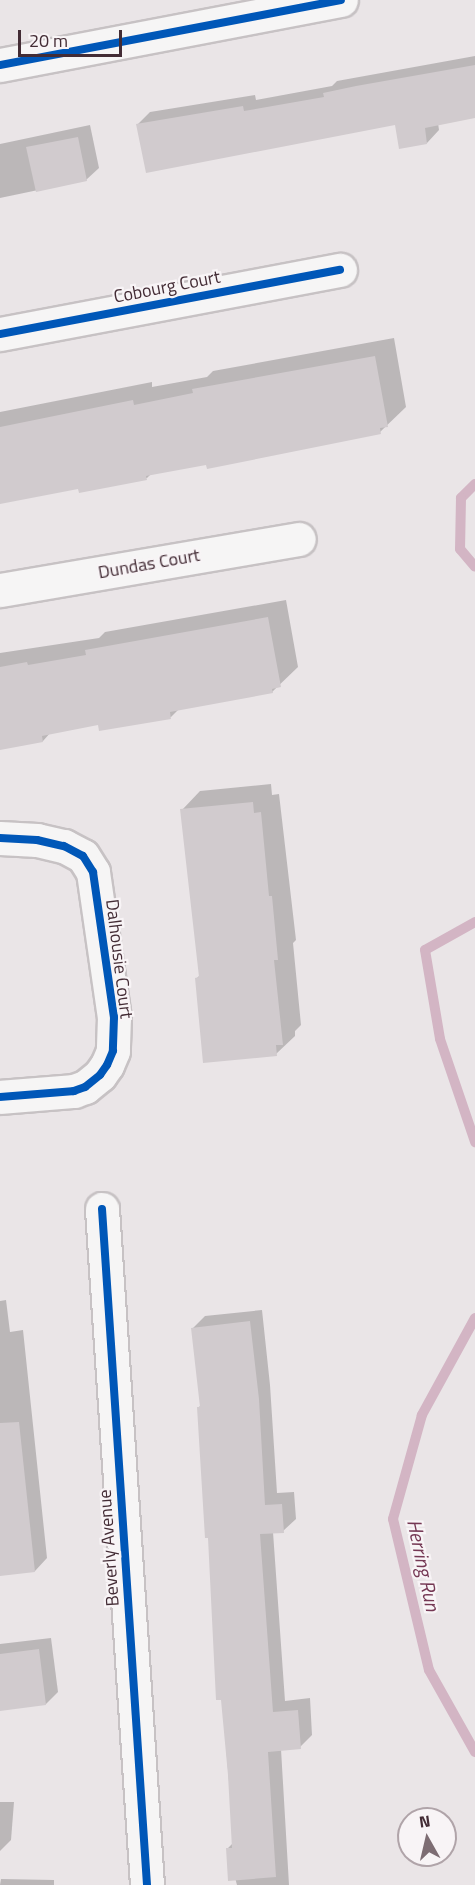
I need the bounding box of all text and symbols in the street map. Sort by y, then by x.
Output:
scale bar [21,18,124,56]
text: 20 m [29,27,68,54]
street label: Cobourg Court [112,266,222,308]
street label: Dundas Court [96,544,202,584]
street label: Dalhousie Court [101,898,137,1020]
street label: Beverly Avenue [94,1489,124,1607]
water label: Herring Run [403,1517,445,1613]
north arrow [397,1807,457,1867]
text: N [418,1809,432,1834]

